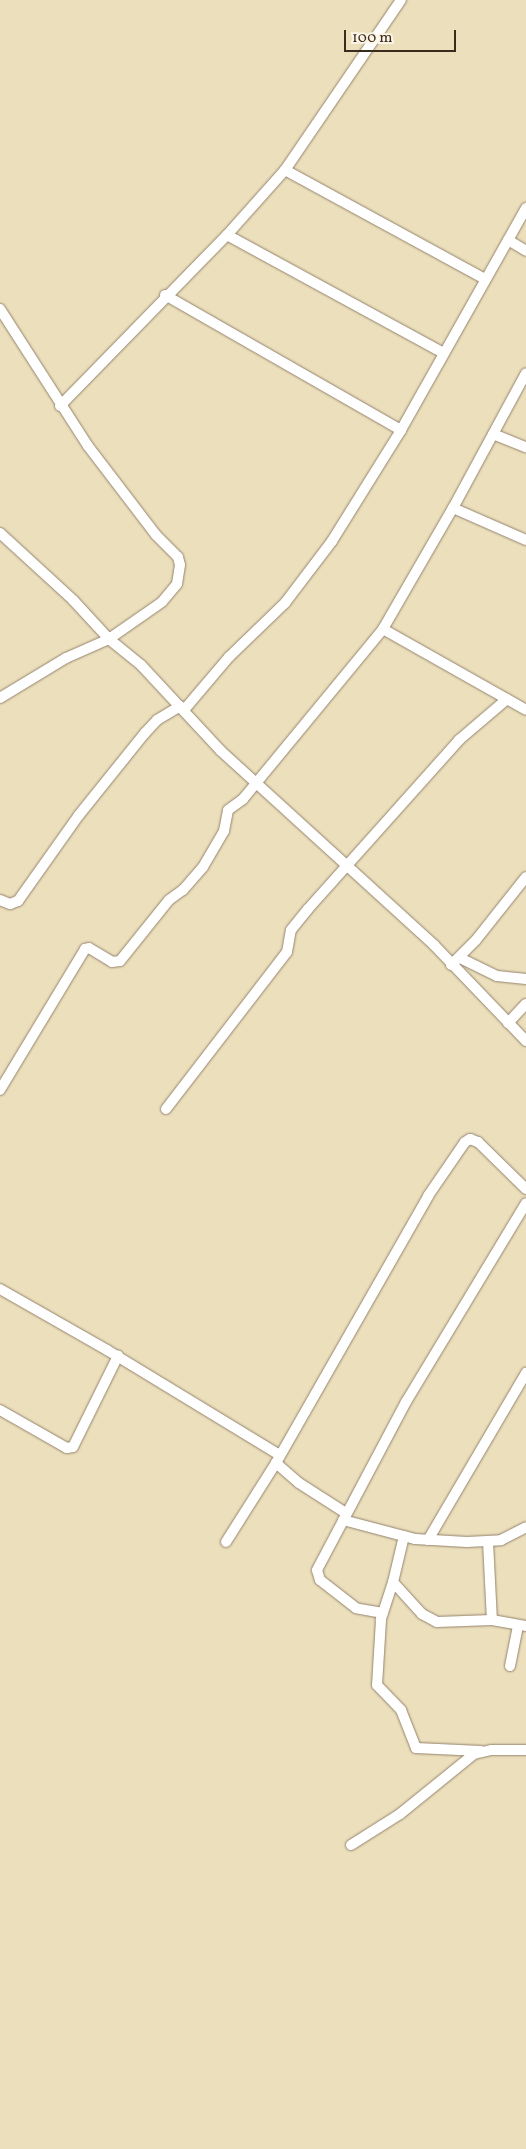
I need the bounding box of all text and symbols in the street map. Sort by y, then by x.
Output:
scale bar [346,20,458,52]
text: 100 m [352,28,392,49]

